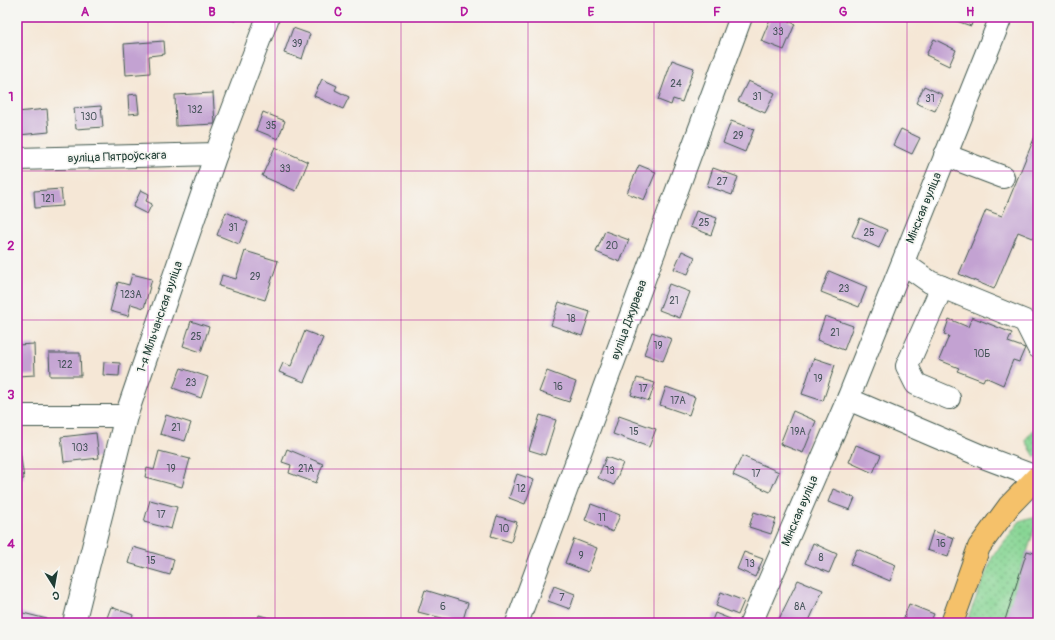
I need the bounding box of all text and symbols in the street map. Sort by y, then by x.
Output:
text: A [81,4,90,20]
text: B [208,4,216,20]
text: C [334,4,342,20]
text: D [460,4,468,20]
text: E [588,4,595,20]
text: F [713,4,721,20]
text: G [839,4,848,20]
text: H [966,4,974,20]
house number: 33 [772,26,784,38]
house number: 39 [292,38,302,50]
house number: 24 [670,78,682,90]
text: 1 [8,89,14,105]
house number: 31 [752,91,762,103]
house number: 31 [925,93,935,105]
house number: 132 [187,104,203,116]
house number: 130 [81,111,97,123]
house number: 35 [266,120,277,132]
house number: 29 [733,130,743,142]
street label: вуліца Пятроўскага [67,148,167,166]
house number: 33 [279,163,291,175]
street label: Мінская вуліца [903,170,945,246]
house number: 27 [717,176,728,188]
house number: 121 [41,193,55,205]
house number: 25 [698,217,710,229]
house number: 31 [228,222,238,234]
house number: 25 [863,227,875,239]
text: 2 [7,238,15,254]
house number: 20 [606,240,618,252]
street label: 1-я Мільчанская вуліца [134,259,186,375]
house number: 29 [250,271,260,283]
street label: вуліца Джураева [608,278,651,362]
house number: 23 [839,283,850,295]
house number: 123А [120,289,142,301]
house number: 21 [669,295,679,307]
house number: 18 [567,313,575,325]
house number: 21 [830,327,840,339]
house number: 25 [190,331,202,343]
house number: 19 [653,340,663,352]
house number: 10Б [974,348,990,360]
house number: 122 [57,359,73,371]
house number: 19 [813,373,823,385]
house number: 23 [186,377,197,389]
house number: 16 [553,381,563,393]
house number: 17 [638,383,648,395]
text: 3 [7,387,15,403]
house number: 17А [670,395,686,407]
house number: 21 [171,422,181,434]
house number: 15 [629,426,639,438]
house number: 19А [790,426,806,438]
house number: 103 [72,442,89,454]
house number: 19 [166,463,176,475]
house number: 21А [298,463,315,475]
house number: 13 [605,465,615,477]
house number: 17 [751,468,761,480]
street label: Мінская вуліца [778,473,822,549]
house number: 12 [516,483,526,495]
house number: 17 [156,509,166,521]
house number: 11 [598,512,606,524]
house number: 10 [499,523,510,535]
text: 4 [7,536,15,552]
house number: 16 [936,538,946,550]
house number: 9 [578,550,584,562]
house number: 8 [818,552,824,564]
house number: 15 [146,555,156,567]
house number: 13 [745,558,755,570]
north arrow [34,566,74,606]
text: С [51,588,60,602]
house number: 7 [559,592,565,604]
house number: 6 [440,601,446,613]
house number: 8А [794,601,806,613]

